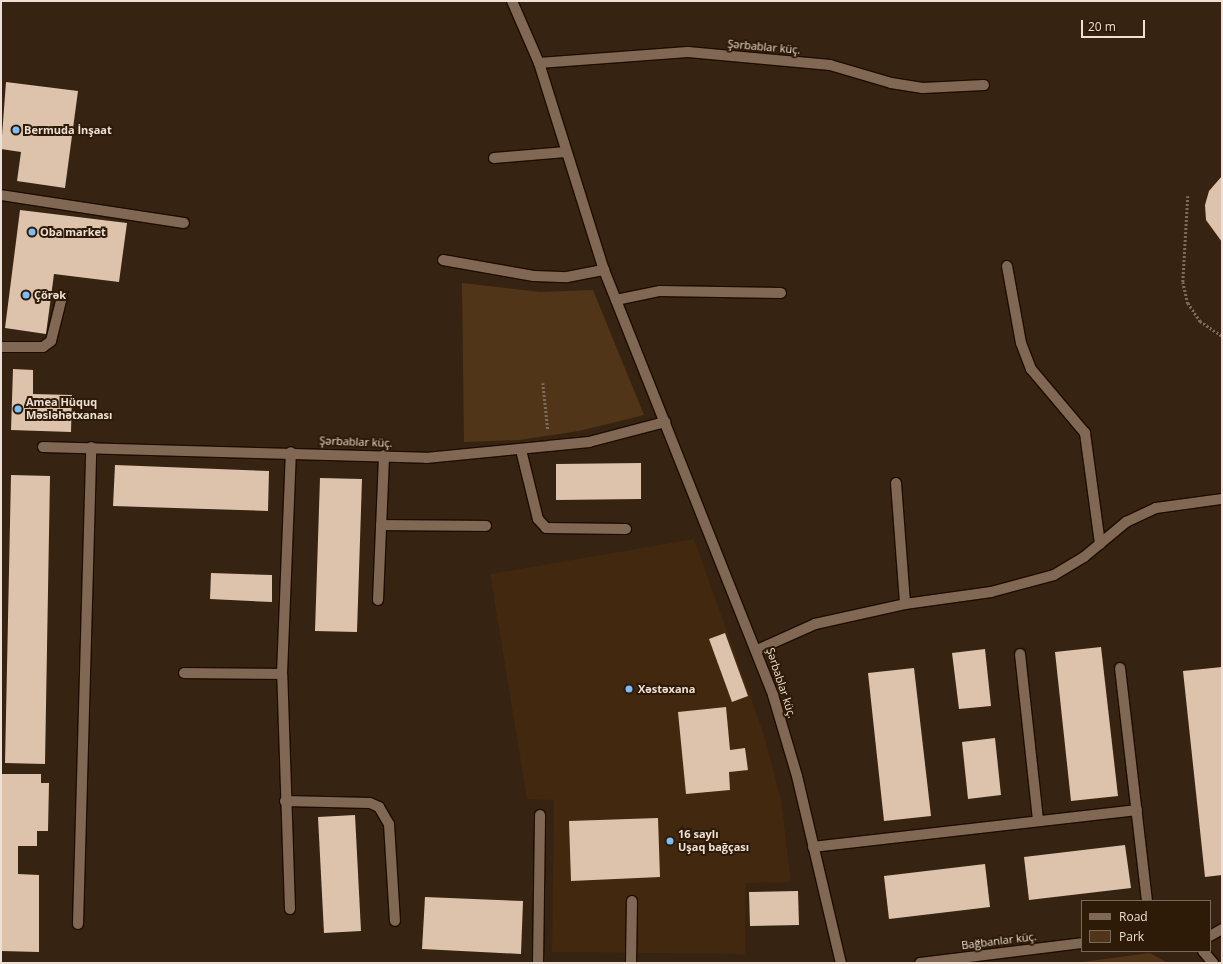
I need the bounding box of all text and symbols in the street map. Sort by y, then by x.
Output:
scale bar [1083,12,1147,38]
text: 20 m [1088,18,1116,35]
street label: Şərbablar küç. [727,37,801,57]
place label: Bermuda İnşaat [24,123,112,137]
marker: Bermuda İnşaat [11,125,21,135]
place label: Oba market [40,225,106,239]
marker: Oba market [27,227,37,237]
place label: Çörək [34,288,66,302]
marker: Çörək [21,290,31,300]
place label: Amea Hüquq Məsləhətxanası [26,396,112,422]
marker: Amea Hüquq Məsləhətxanası [13,404,23,414]
street label: Şərbablar küç. [319,434,393,450]
street label: Şərbablar küç. [763,646,799,720]
place label: Xəstəxana [638,682,695,696]
marker: Xəstəxana [623,683,635,695]
place label: 16 saylı Uşaq bağçası [678,828,749,854]
marker: 16 saylı Uşaq bağçası [665,836,675,846]
legend [1081,900,1211,952]
text: Road [1119,908,1148,925]
text: Park [1119,928,1144,945]
street label: Bağbanlar küç. [961,930,1037,952]

